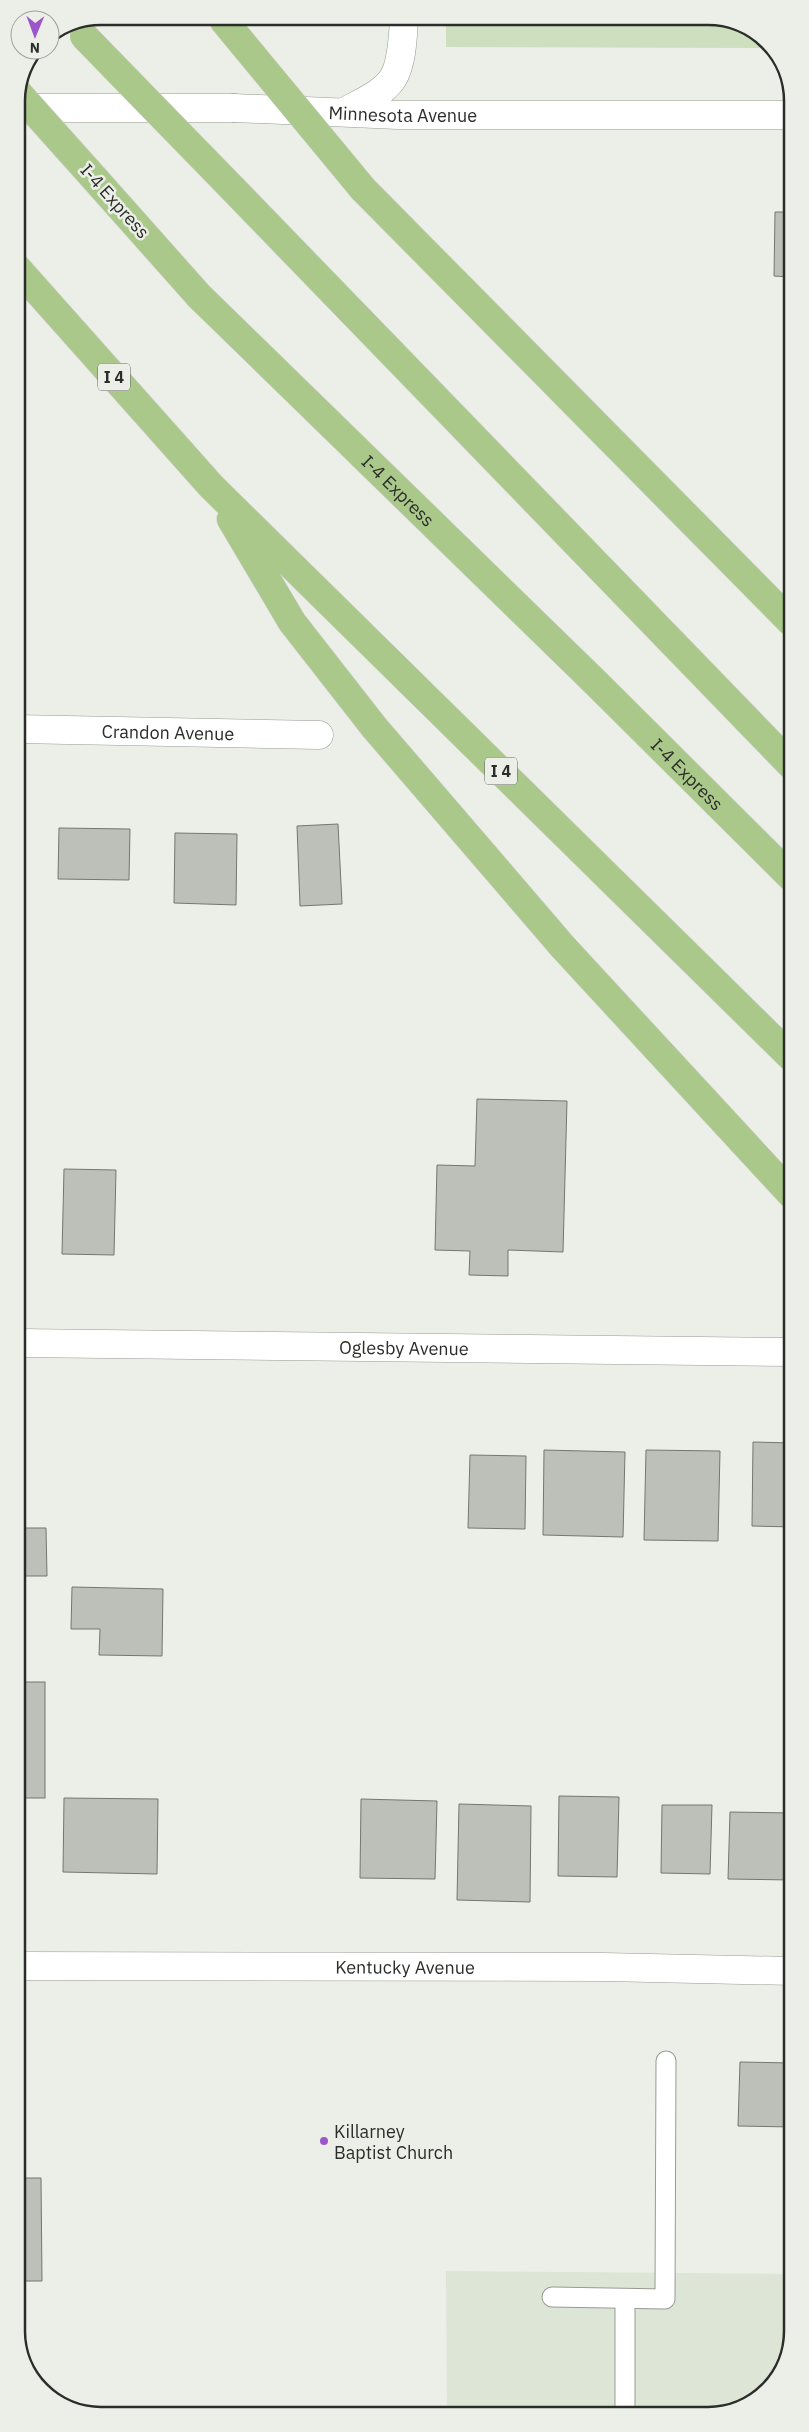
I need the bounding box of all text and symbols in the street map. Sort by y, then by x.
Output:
north arrow [10,10,60,60]
text: N [30,39,40,57]
street label: Minnesota Avenue [328,101,477,127]
street label: I-4 Express [75,159,155,243]
road number: I 4 [98,364,130,391]
street label: I-4 Express [357,450,440,531]
street label: Crandon Avenue [101,719,235,745]
street label: I-4 Express [646,733,729,815]
road number: I 4 [485,758,517,784]
street label: Oglesby Avenue [339,1335,469,1360]
street label: Kentucky Avenue [335,1955,475,1978]
place label: Killarney Baptist Church [334,2120,453,2164]
marker: Killarney Baptist Church [318,2135,330,2147]

